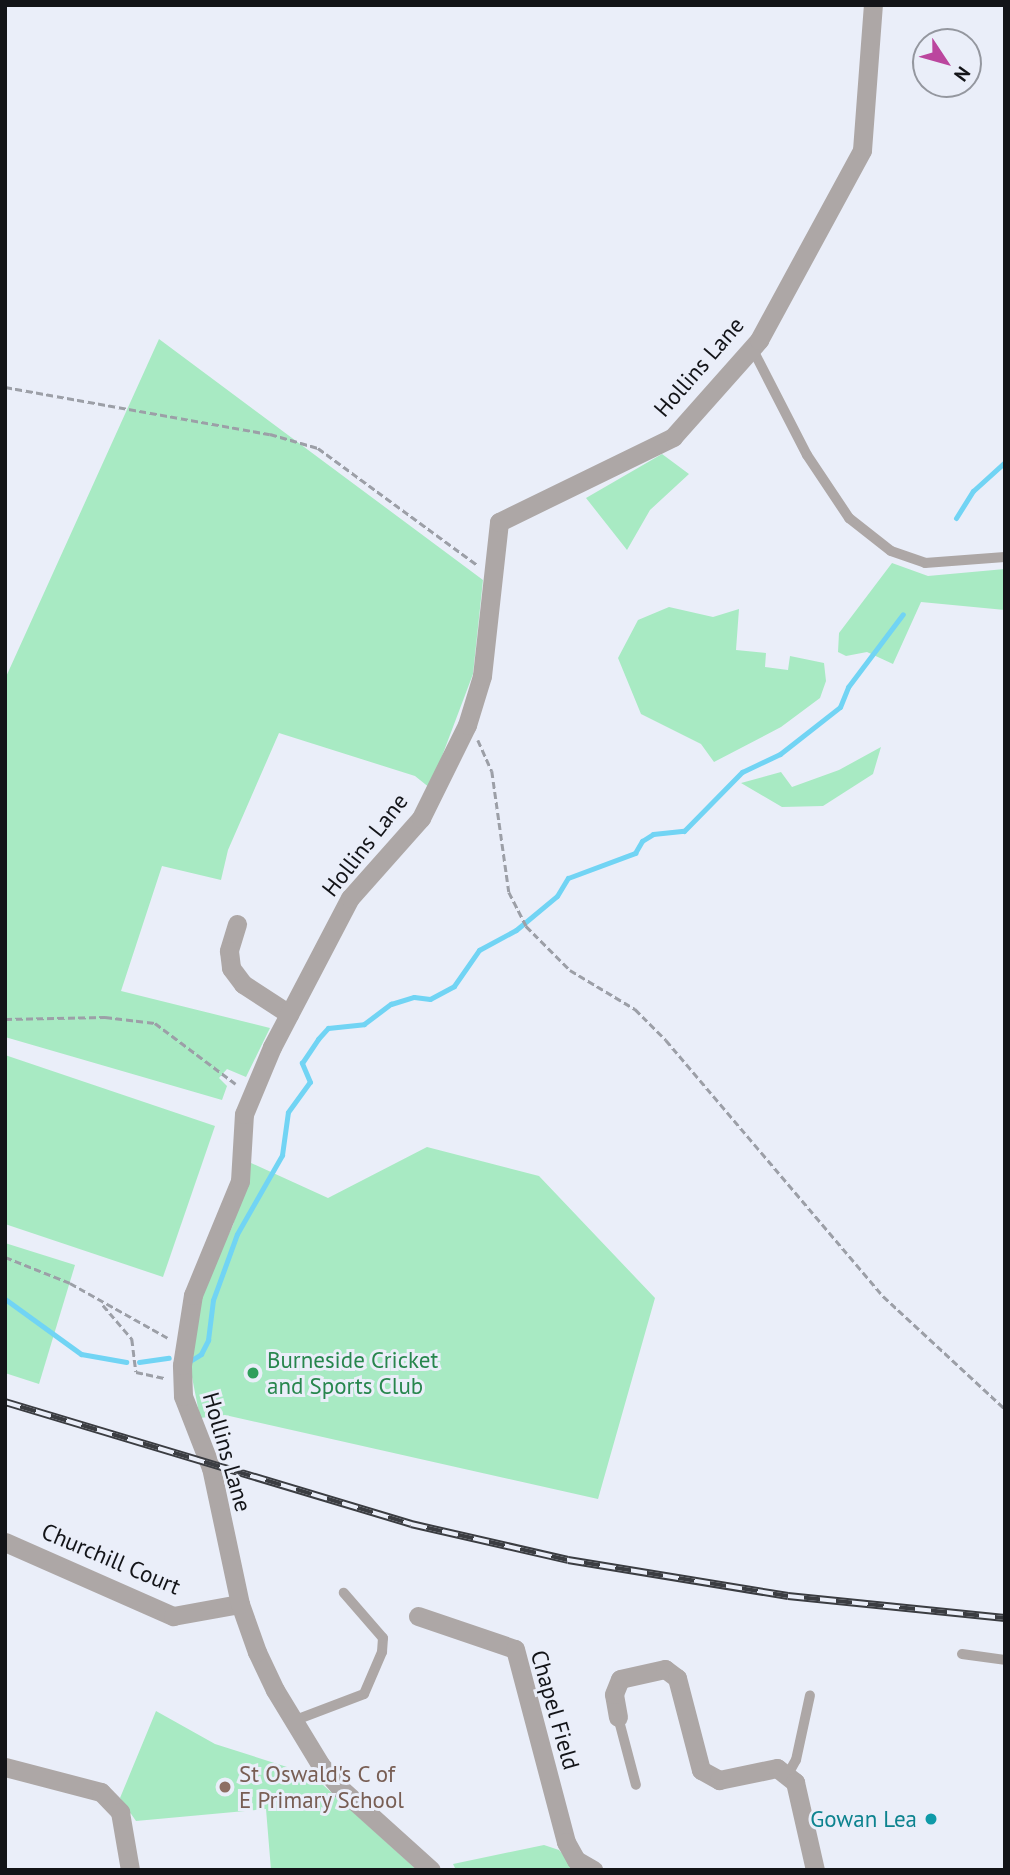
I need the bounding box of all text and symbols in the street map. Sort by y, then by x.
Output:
north arrow [912,28,982,98]
text: N [949,62,976,86]
street label: Hollins Lane [648,312,750,422]
street label: Hollins Lane [316,788,414,902]
place label: Burneside Cricket and Sports Club [267,1346,438,1400]
marker: Burneside Cricket and Sports Club [245,1365,261,1381]
street label: Hollins Lane [197,1389,257,1515]
street label: Churchill Court [37,1517,185,1601]
street label: Chapel Field [525,1647,585,1773]
place label: St Oswald's C of E Primary School [239,1760,405,1814]
marker: St Oswald's C of E Primary School [217,1779,233,1795]
place label: Gowan Lea [810,1805,917,1833]
marker: Gowan Lea [923,1811,939,1827]

